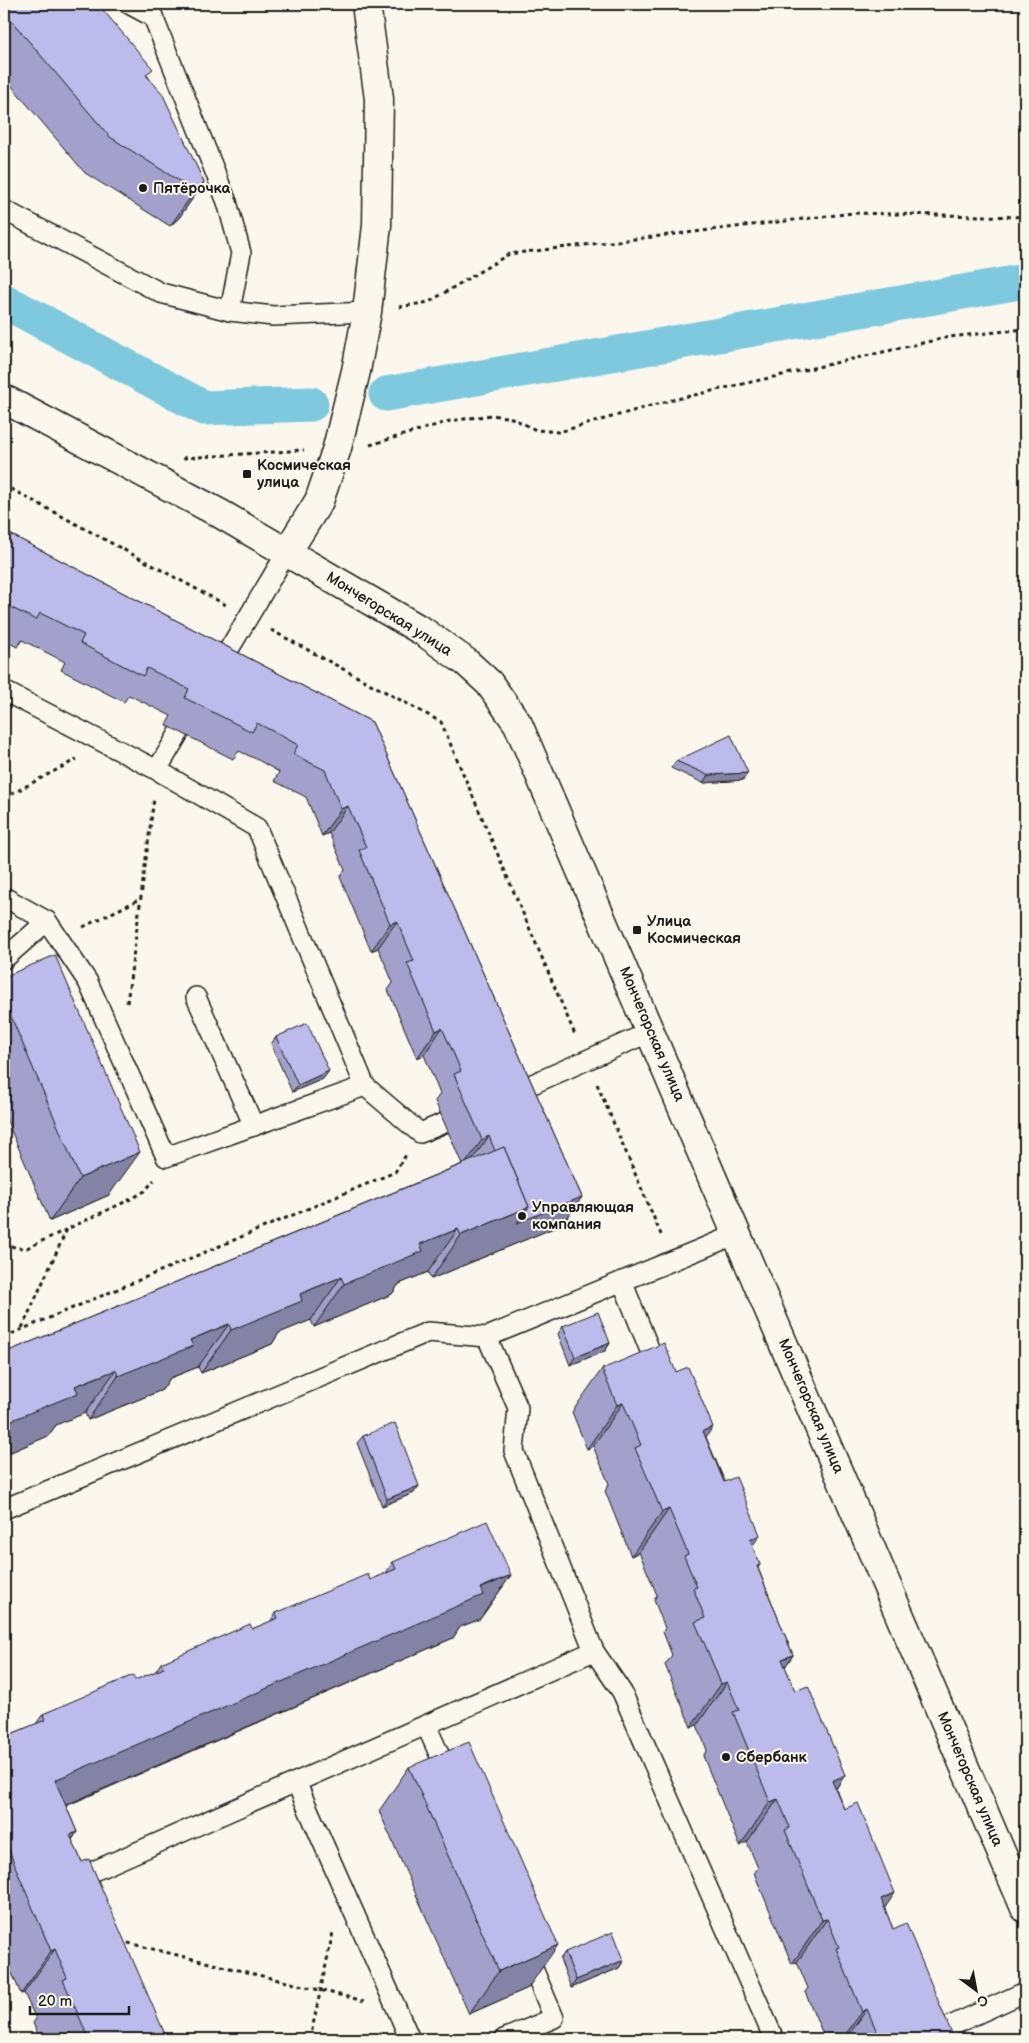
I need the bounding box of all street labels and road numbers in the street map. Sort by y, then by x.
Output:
street label: Мончегорская улица [323,568,455,660]
street label: Мончегорская улица [615,964,689,1104]
street label: Мончегорская улица [774,1336,848,1476]
street label: Мончегорская улица [933,1709,1007,1849]

